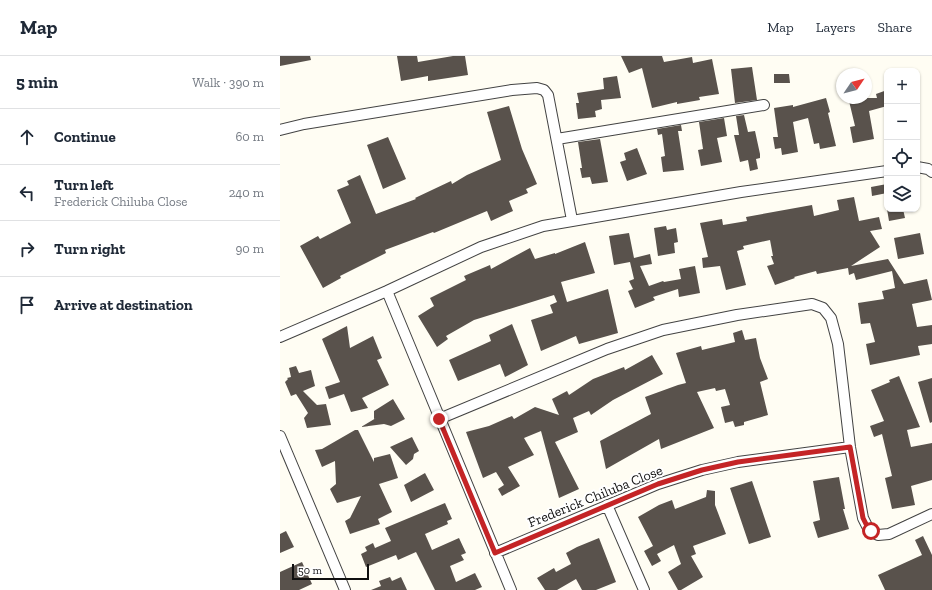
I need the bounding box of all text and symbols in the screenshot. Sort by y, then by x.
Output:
text: Map [20,16,57,39]
text: Map [767,19,794,36]
text: Layers [816,19,855,36]
text: Share [877,19,912,36]
north arrow [836,68,872,104]
map controls [884,68,920,212]
button: + [884,68,920,104]
text: 5 min [16,72,58,92]
text: Walk · 390 m [192,75,264,90]
button: − [884,104,920,140]
icon: ahead [16,126,38,148]
text: Continue [54,128,116,146]
text: 60 m [235,129,264,144]
button: locate [884,140,920,176]
text: Turn left [54,176,114,194]
button: layers [884,176,920,212]
icon: left [16,182,38,204]
text: 240 m [229,185,264,200]
text: Frederick Chiluba Close [54,194,187,209]
icon: right [16,238,38,260]
text: Turn right [54,240,125,258]
text: 90 m [235,241,264,256]
icon: arrive [16,294,38,316]
text: Arrive at destination [54,296,193,314]
route end [430,410,448,428]
street label: Frederick Chiluba Close [525,462,665,531]
route start [862,522,880,540]
scale bar [292,562,369,581]
text: 50 m [298,564,322,577]

